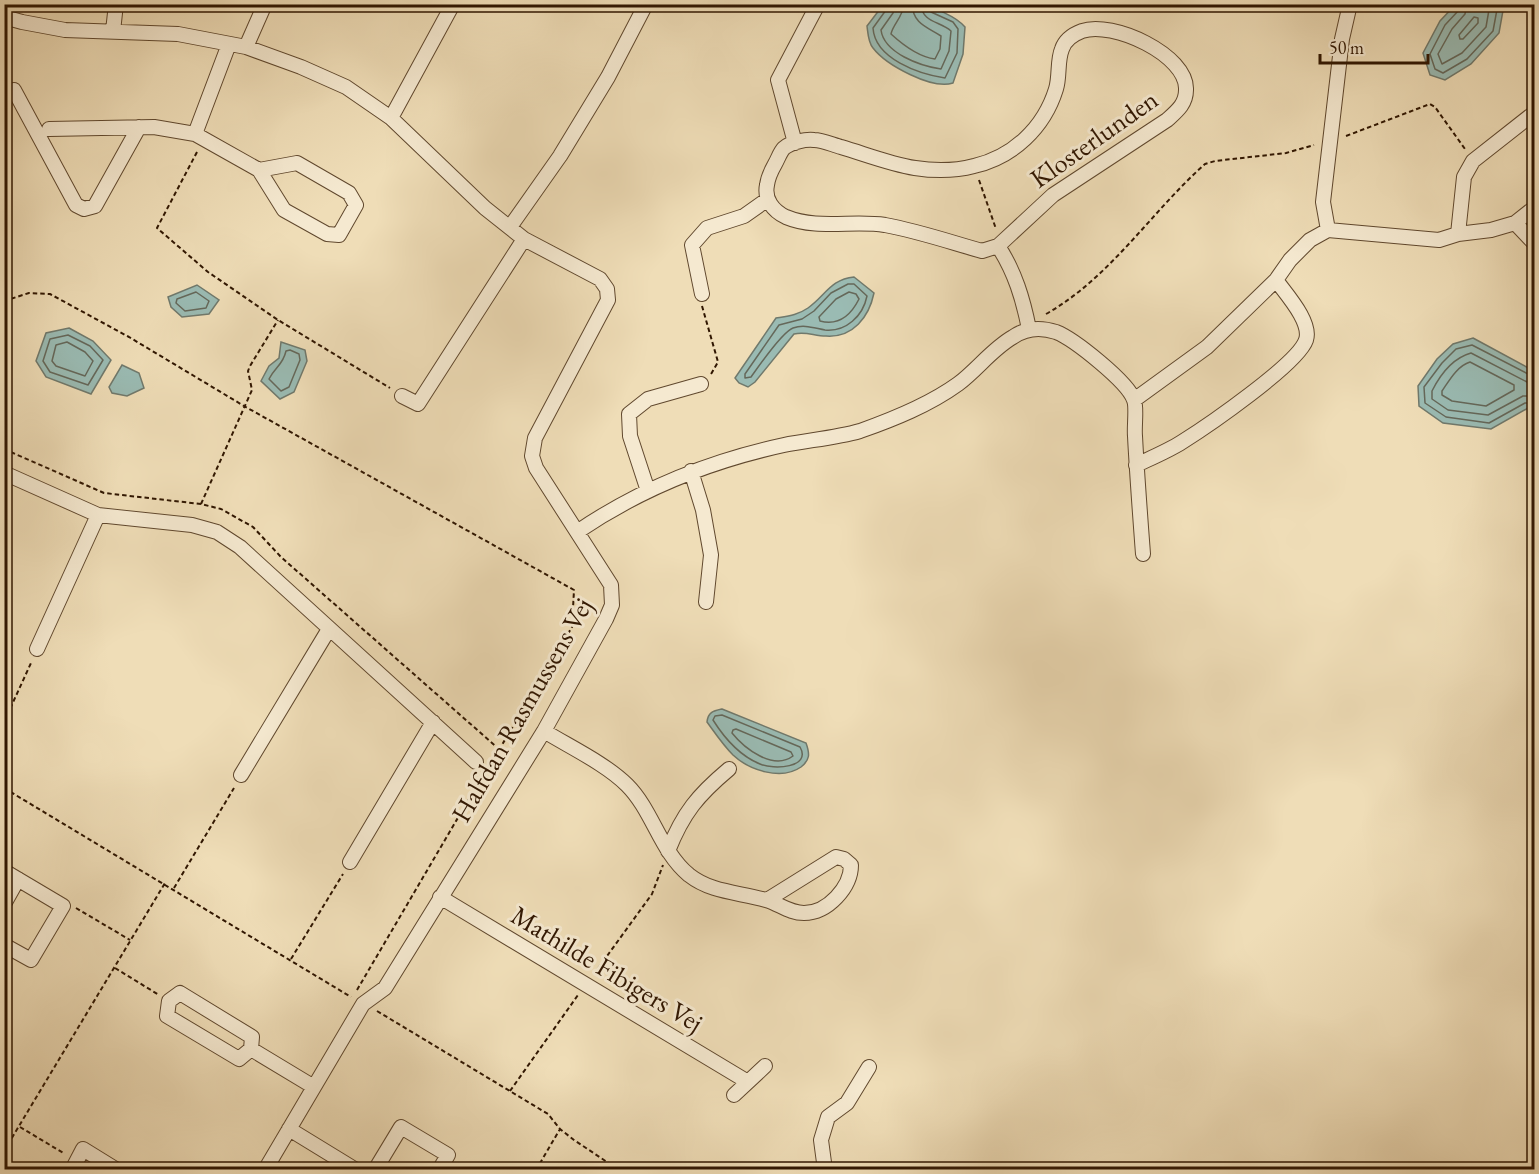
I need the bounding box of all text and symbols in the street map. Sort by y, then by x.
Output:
scale bar [1320,27,1428,65]
text: 50 m [1329,36,1364,59]
street label: Klosterlunden [1023,82,1165,195]
street label: Halfdan Rasmussens Vej [443,591,600,828]
street label: Mathilde Fibigers Vej [505,897,710,1040]

